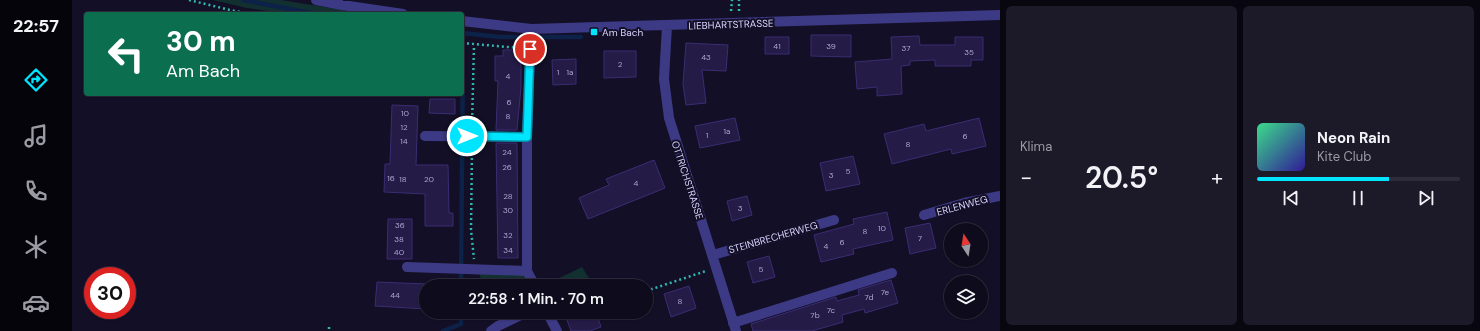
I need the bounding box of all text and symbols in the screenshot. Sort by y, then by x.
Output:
text: 22:57 [13,14,59,38]
street label: LIEBHARTSTRASSE [688,17,774,32]
text: 30 m [166,23,236,60]
place label: Am Bach [602,26,643,39]
marker: Am Bach [589,27,599,37]
icon: left [100,28,152,80]
pin [513,32,547,66]
icon: arrive [519,38,541,60]
house number: 41 [773,41,781,51]
house number: 39 [826,41,836,51]
house number: 37 [902,43,910,53]
house number: 35 [964,47,974,57]
house number: 43 [701,52,711,62]
text: Am Bach [166,59,240,83]
house number: 2 [618,59,623,69]
icon: directions [22,66,50,94]
house number: 1 [557,67,559,77]
house number: 1a [567,67,573,77]
house number: 4 [506,71,511,81]
house number: 6 [506,97,512,107]
house number: 10 [401,108,410,118]
house number: 8 [506,111,511,121]
position arrow [446,115,488,157]
icon: music [22,122,50,150]
house number: 12 [400,122,408,132]
house number: 1a [724,126,730,136]
text: Neon Rain [1317,128,1390,148]
house number: 1 [706,130,708,140]
house number: 6 [962,131,968,141]
house number: 14 [400,136,408,146]
text: Klima [1020,138,1052,155]
street label: OTTRICHSTRASSE [669,139,706,221]
house number: 8 [906,139,911,149]
house number: 24 [502,147,512,157]
text: Kite Club [1317,148,1371,165]
text: 20.5° [1085,158,1158,197]
house number: 26 [502,162,512,172]
text: − [1020,163,1032,192]
text: + [1211,163,1223,192]
house number: 5 [846,166,851,176]
house number: 3 [829,170,834,180]
house number: 16 [387,173,395,183]
house number: 18 [399,174,407,184]
house number: 20 [424,174,435,184]
icon: phone [22,177,50,205]
house number: 4 [634,178,639,188]
icon: previous [1280,187,1302,209]
icon: pause [1347,187,1369,209]
icon: next [1415,187,1437,209]
house number: 28 [503,191,513,201]
street label: ERLENWEG [935,192,989,219]
house number: 3 [738,203,743,213]
house number: 30 [503,205,514,215]
street label: STEINBRECHERWEG [727,219,819,256]
house number: 36 [395,220,405,230]
house number: 10 [878,223,887,233]
north arrow [944,223,988,267]
map controls [944,223,988,319]
house number: 8 [863,226,868,236]
house number: 32 [503,230,513,240]
icon: climate [22,233,50,261]
house number: 7 [918,233,922,243]
house number: 38 [394,234,404,244]
house number: 6 [839,237,845,247]
house number: 4 [824,241,829,251]
house number: 34 [503,245,513,255]
house number: 40 [394,247,405,257]
house number: 5 [759,264,764,274]
speed limit sign: 30 [84,267,136,319]
button: layers [944,275,988,319]
house number: 7e [881,287,890,297]
icon: car [22,289,50,317]
text: 22:58 · 1 Min. · 70 m [468,289,604,309]
house number: 44 [390,290,400,300]
house number: 7d [865,292,873,302]
house number: 8 [678,296,683,306]
house number: 7c [827,305,836,315]
house number: 7b [810,310,820,320]

